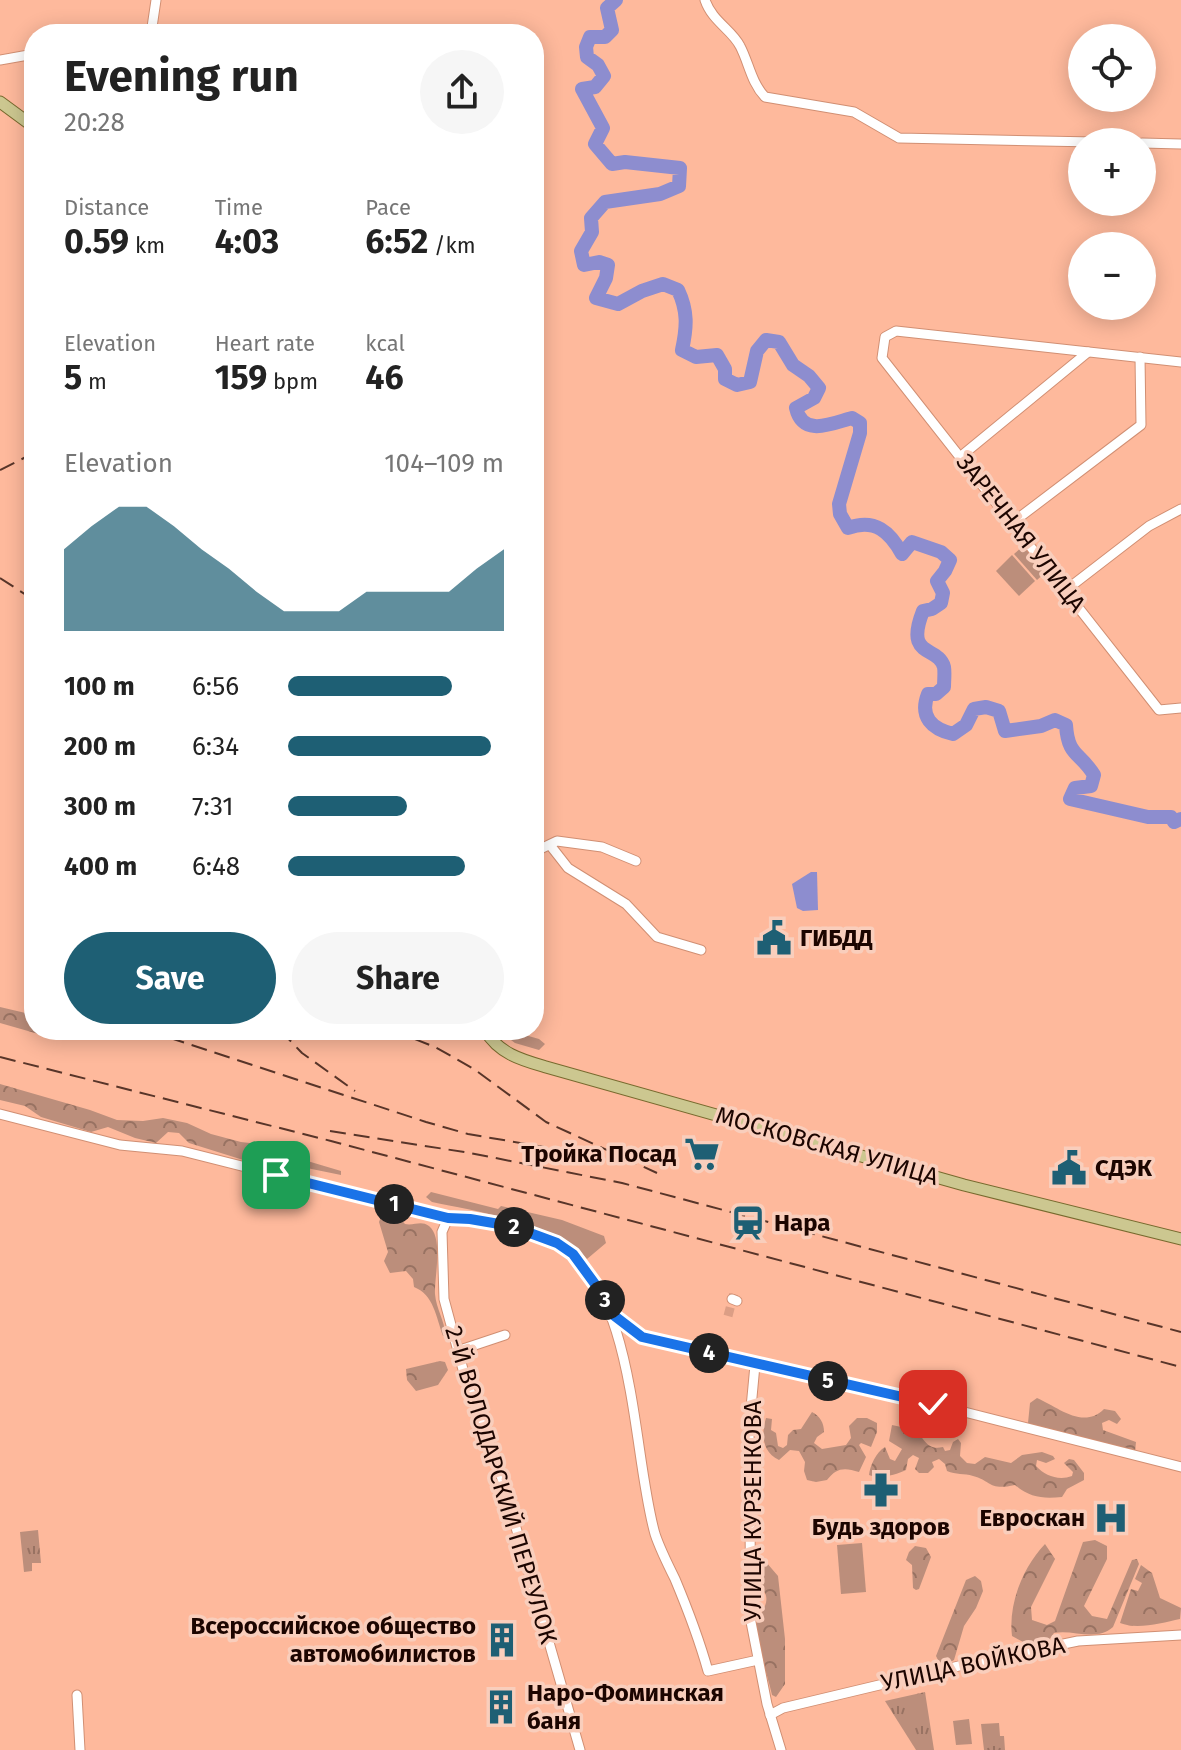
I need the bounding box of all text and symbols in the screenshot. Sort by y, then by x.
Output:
map controls [1068,24,1156,320]
button: locate [1068,24,1156,112]
text: Evening run [64,50,299,103]
button: share [420,50,504,134]
text: 20:28 [64,107,125,138]
button: + [1068,128,1156,216]
text: Distance [64,194,149,221]
text: Time [215,194,263,221]
text: Pace [365,194,411,221]
text: 0.59 [64,221,129,262]
text: 4:03 [215,221,279,262]
text: 6:52 [365,221,428,262]
text: km [129,232,165,259]
text: /km [428,232,476,259]
button: − [1068,232,1156,320]
text: Elevation [64,330,156,357]
text: Heart rate [215,330,315,357]
text: kcal [365,330,405,357]
text: 5 [64,357,82,398]
text: 159 [215,357,267,398]
text: 46 [365,357,404,398]
text: m [82,368,107,395]
text: bpm [267,368,318,395]
text: Elevation [64,448,173,479]
text: 104–109 m [384,448,504,479]
street label: ЗАРЕЧНАЯ УЛИЦА [951,448,1092,618]
text: 100 m [64,671,135,702]
text: 6:56 [192,671,239,702]
text: 200 m [64,731,136,762]
text: 6:34 [192,731,239,762]
text: 300 m [64,791,136,822]
text: 7:31 [192,791,234,822]
text: 400 m [64,851,137,882]
text: 6:48 [192,851,240,882]
public building icon: ГИБДД [755,919,793,957]
place label: ГИБДД [800,924,873,952]
button: Save [64,932,276,1024]
button: Share [292,932,504,1024]
street label: МОСКОВСКАЯ УЛИЦА [713,1101,942,1191]
supermarket icon: Тройка Посад [683,1135,721,1173]
place label: Тройка Посад [521,1140,677,1168]
pin [242,1141,310,1209]
public building icon: СДЭК [1050,1149,1088,1187]
icon: arrive [254,1153,298,1197]
place label: СДЭК [1095,1154,1153,1182]
pin: 1 [374,1184,414,1224]
text: 1 [389,1190,399,1217]
station icon: Нара [729,1204,767,1242]
pin: 2 [494,1207,534,1247]
place label: Нара [774,1209,830,1237]
text: 2 [508,1213,520,1240]
pin: 3 [585,1280,625,1320]
text: 3 [599,1286,611,1313]
street label: 2-Й ВОЛОДАРСКИЙ ПЕРЕУЛОК [439,1323,563,1647]
pin: 4 [689,1333,729,1373]
text: 4 [703,1339,715,1366]
pin: 5 [808,1361,848,1401]
text: 5 [822,1367,834,1394]
pin [899,1370,967,1438]
icon: check [911,1382,955,1426]
street label: УЛИЦА КУРЗЕНКОВА [739,1400,767,1622]
pharmacy icon: Будь здоров [862,1471,900,1509]
hospital icon: Евроскан [1092,1499,1130,1537]
place label: Евроскан [979,1504,1085,1532]
place label: Будь здоров [812,1513,950,1541]
place label: Всероссийское общество автомобилистов [190,1612,476,1668]
building icon: Всероссийское общество автомобилистов [483,1621,521,1659]
street label: УЛИЦА ВОЙКОВА [879,1631,1068,1697]
place label: Наро-Фоминская баня [527,1679,724,1735]
building icon: Наро-Фоминская баня [482,1688,520,1726]

